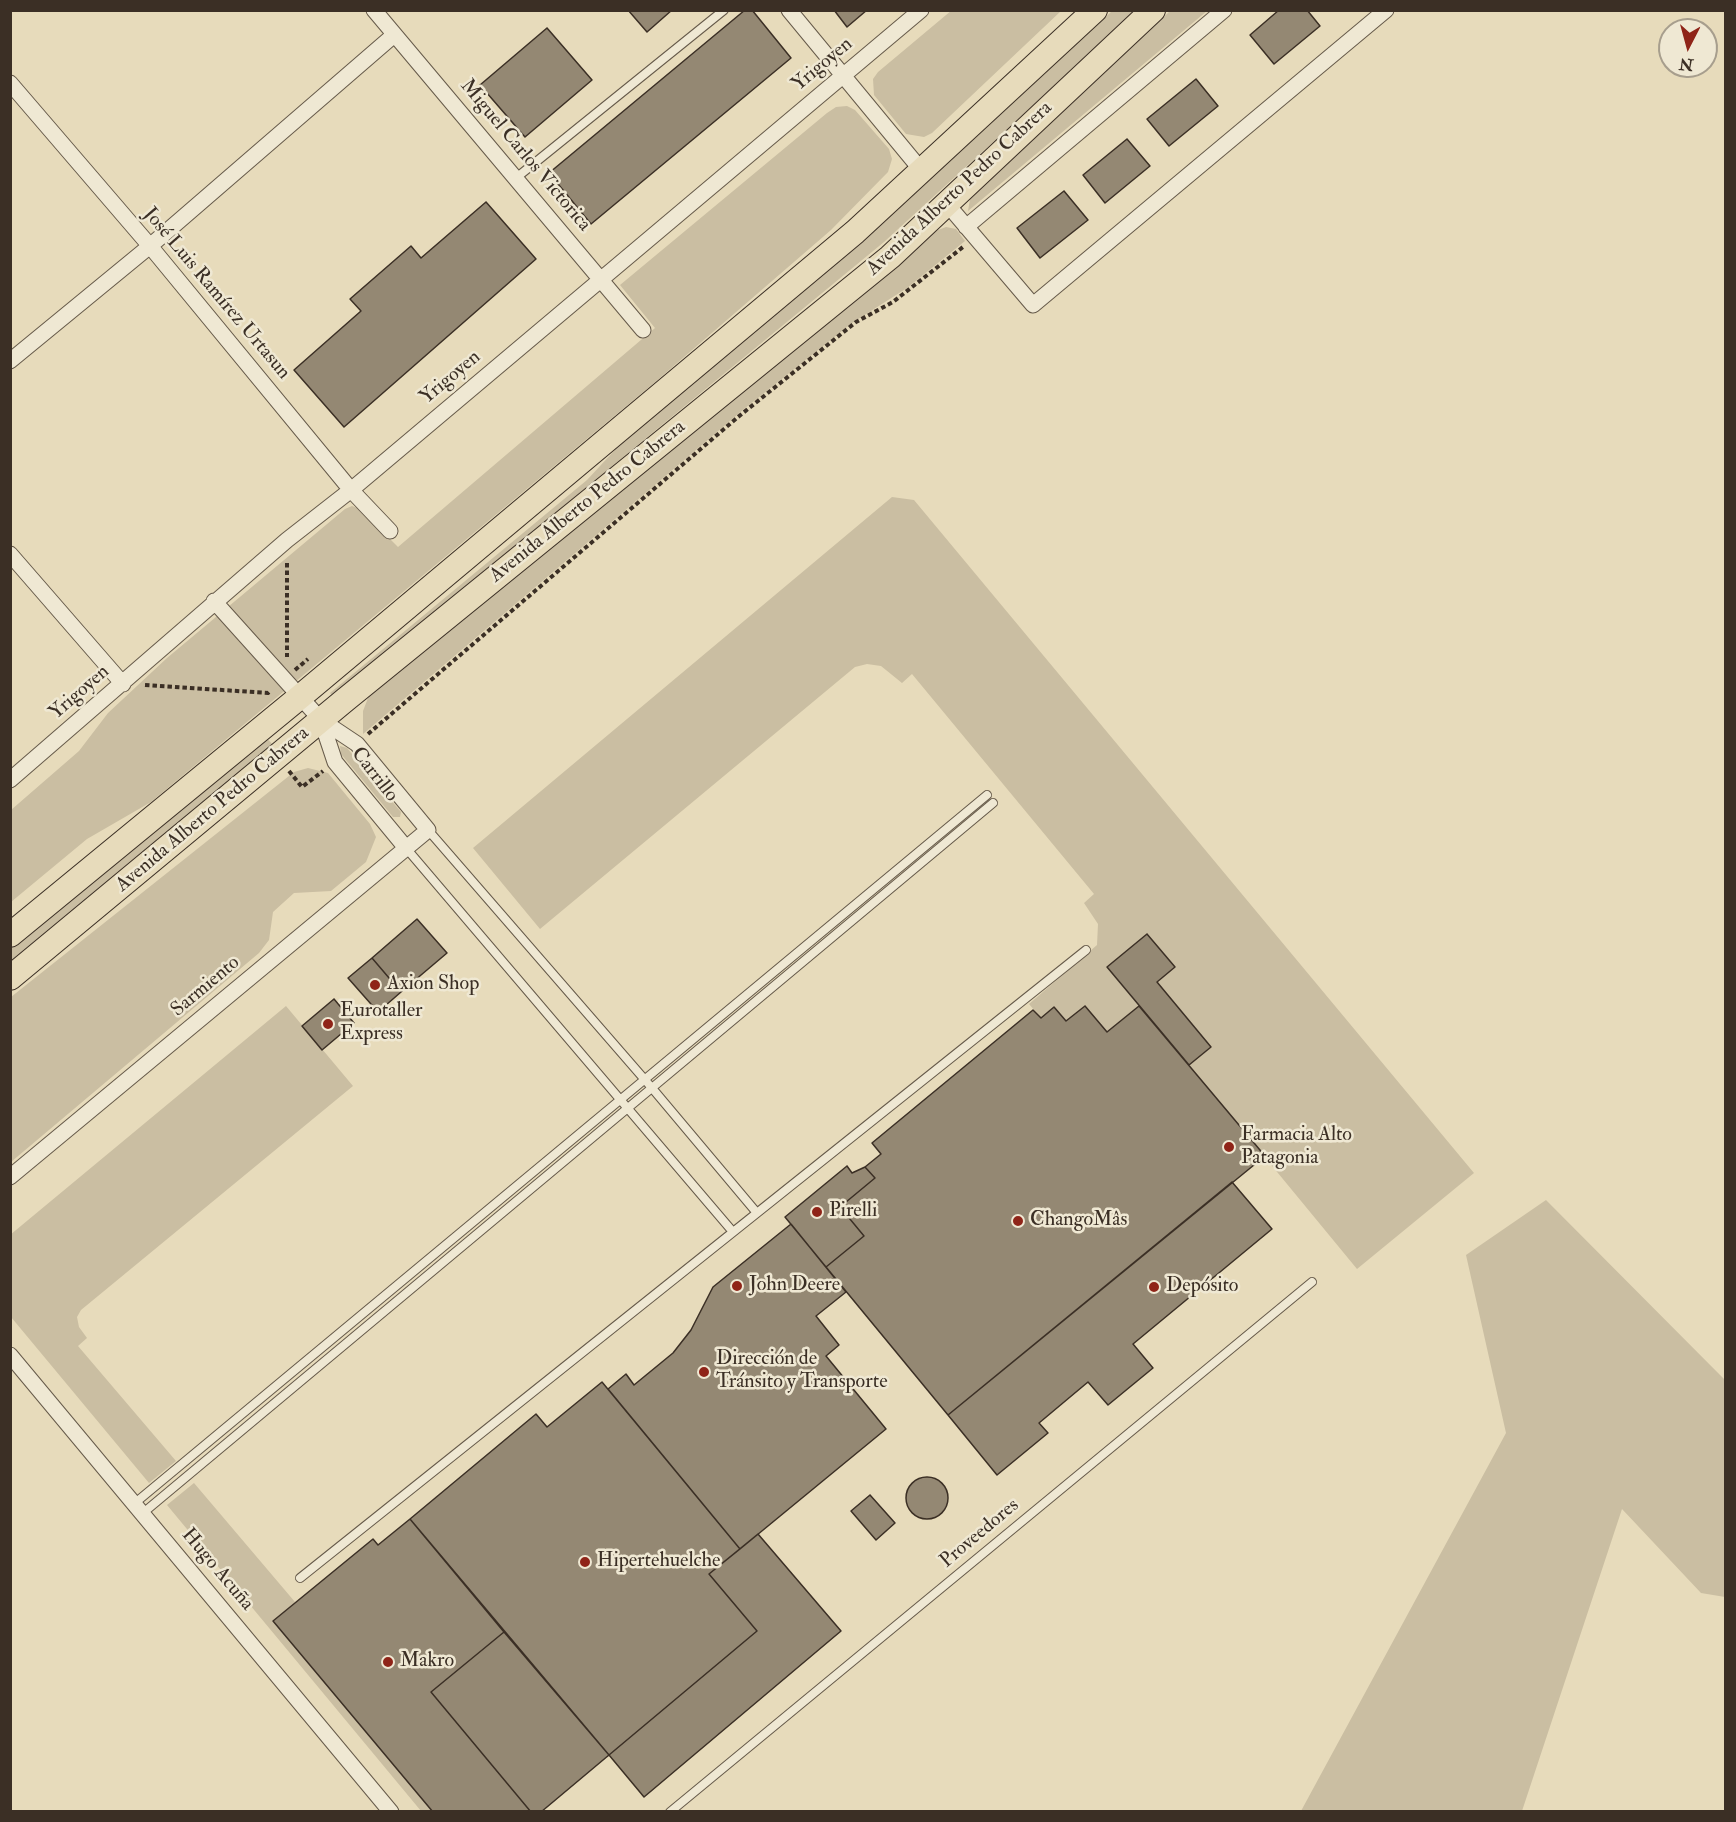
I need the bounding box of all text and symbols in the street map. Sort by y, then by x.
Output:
north arrow [1658,18,1718,78]
street label: Yrigoyen [788,33,858,97]
text: N [1678,53,1695,75]
street label: Miguel Carlos Victorica [454,75,596,237]
street label: Avenida Alberto Pedro Cabrera [862,97,1058,281]
street label: José Luis Ramírez Urtasun [137,203,295,385]
street label: Yrigoyen [416,346,486,410]
street label: Avenida Alberto Pedro Cabrera [485,416,691,588]
street label: Yrigoyen [45,660,115,726]
street label: Avenida Alberto Pedro Cabrera [111,722,315,898]
street label: Carrillo [345,743,403,807]
street label: Sarmiento [167,951,245,1023]
place label: Axion Shop [387,973,479,997]
marker: Axion Shop [368,978,382,992]
place label: Eurotaller Express [340,1000,422,1047]
marker: Eurotaller Express [321,1017,335,1031]
place label: Farmacia Alto Patagonia [1241,1124,1352,1171]
marker: Farmacia Alto Patagonia [1222,1140,1236,1154]
place label: Pirelli [829,1200,877,1224]
marker: Pirelli [810,1205,824,1219]
place label: ChangoMâs [1030,1209,1127,1233]
marker: ChangoMâs [1011,1214,1025,1228]
place label: John Deere [749,1274,840,1298]
place label: Depósito [1166,1275,1238,1299]
marker: John Deere [730,1279,744,1293]
marker: Depósito [1147,1280,1161,1294]
place label: Dirección de Tránsito y Transporte [716,1348,888,1395]
marker: Dirección de Tránsito y Transporte [697,1365,711,1379]
street label: Proveedores [936,1494,1024,1574]
street label: Hugo Acuña [176,1524,258,1616]
place label: Hipertehuelche [597,1550,720,1574]
marker: Hipertehuelche [578,1555,592,1569]
place label: Makro [400,1650,454,1674]
marker: Makro [381,1655,395,1669]

